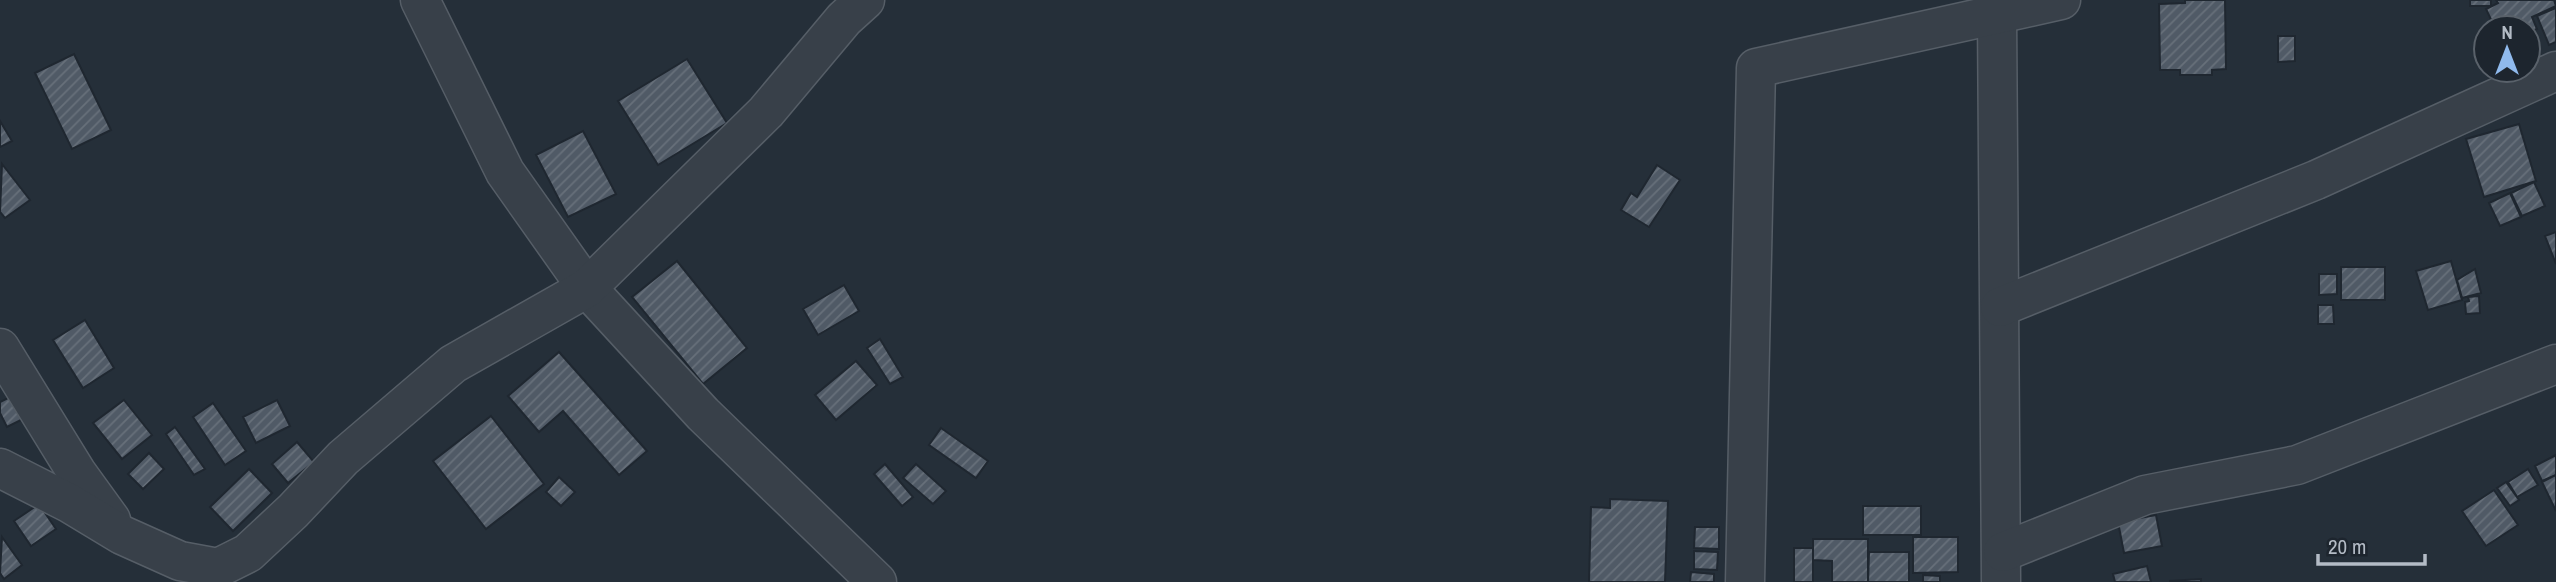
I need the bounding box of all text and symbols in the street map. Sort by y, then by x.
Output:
north arrow [2472,14,2542,84]
text: N [2501,19,2513,45]
scale bar [2318,522,2425,566]
text: 20 m [2328,532,2366,561]

